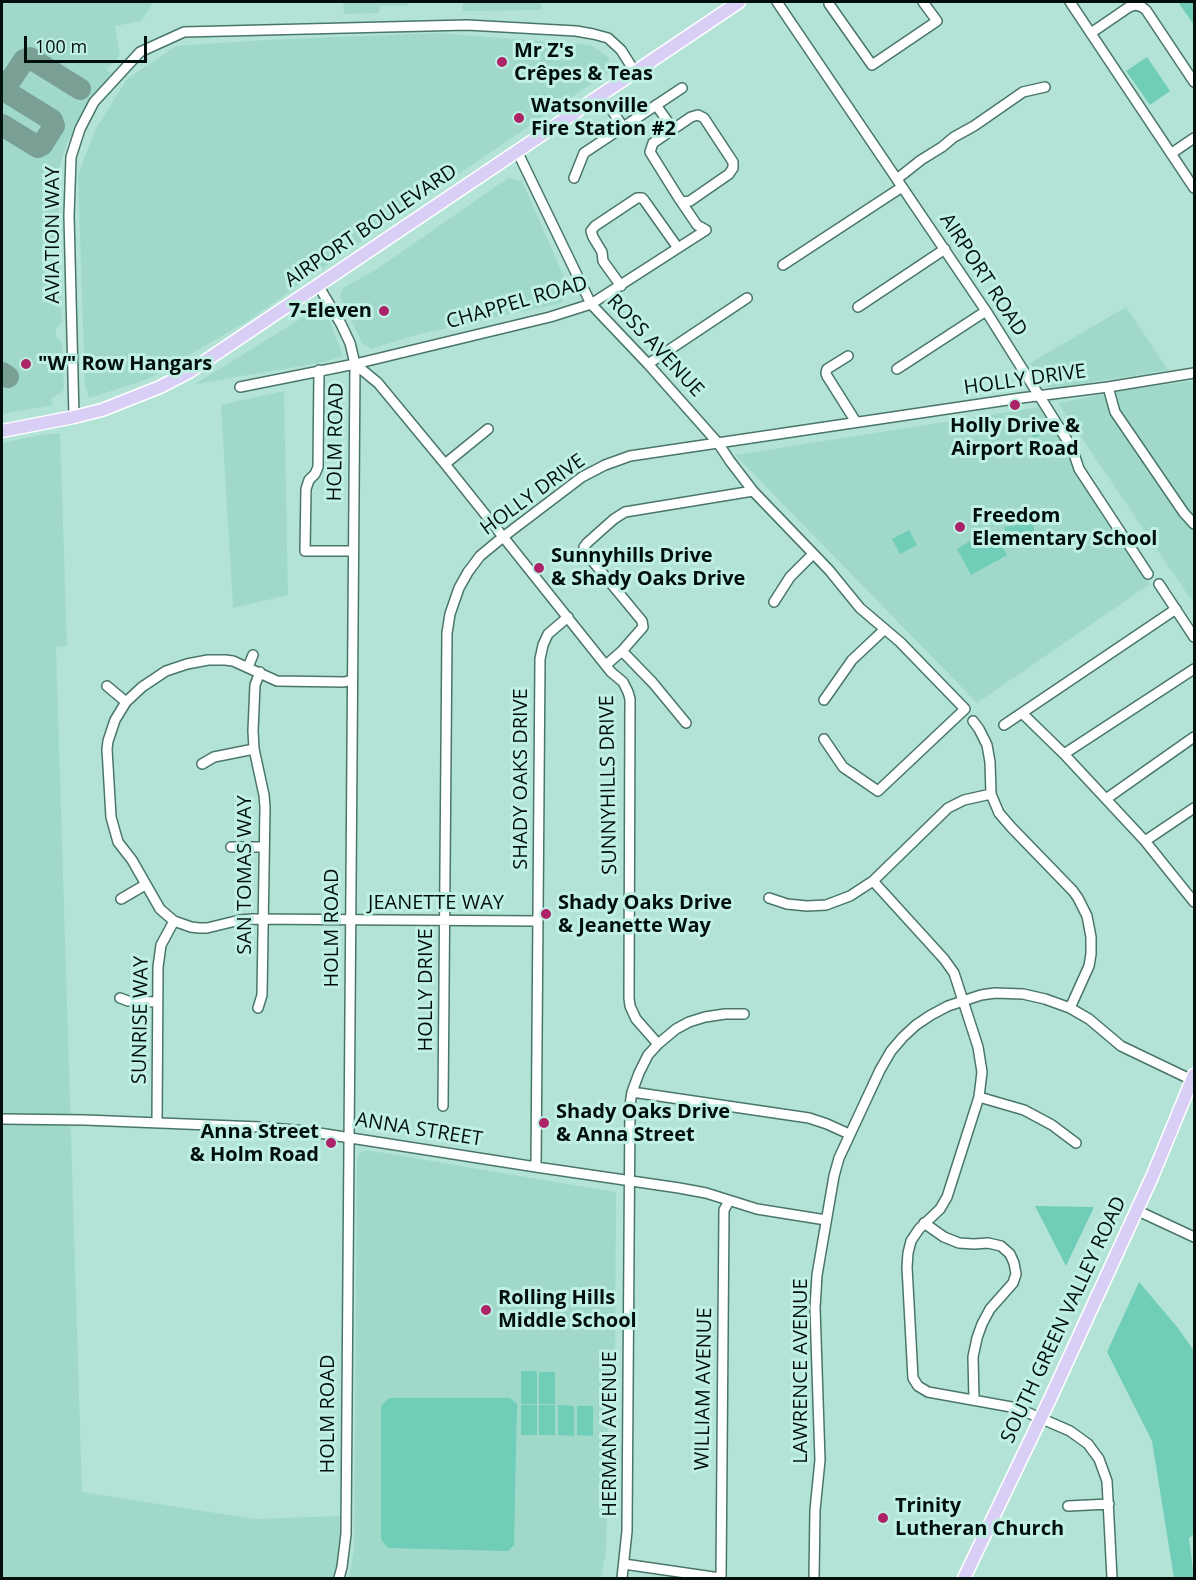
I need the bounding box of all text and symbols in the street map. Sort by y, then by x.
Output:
scale bar [27,24,150,62]
text: 100 m [35,34,87,58]
place label: Mr Z's Crêpes & Teas [514,39,653,86]
marker: Mr Z's Crêpes & Teas [495,55,509,69]
place label: Watsonville Fire Station #2 [531,94,676,141]
marker: Watsonville Fire Station #2 [512,111,526,125]
street label: AIRPORT BOULEVARD [280,159,462,293]
street label: AVIATION WAY [41,166,65,304]
street label: AIRPORT ROAD [934,209,1032,341]
street label: CHAPPEL ROAD [444,271,590,335]
street label: ROSS AVENUE [601,290,709,402]
place label: 7-Eleven [289,299,372,323]
marker: 7-Eleven [377,304,391,318]
place label: "W" Row Hangars [38,352,212,376]
marker: "W" Row Hangars [19,357,33,371]
street label: HOLLY DRIVE [962,360,1088,400]
street label: HOLM ROAD [323,382,349,502]
marker: Holly Drive & Airport Road [1008,398,1022,412]
place label: Holly Drive & Airport Road [950,414,1080,461]
street label: HOLLY DRIVE [476,449,590,541]
place label: Freedom Elementary School [972,504,1157,551]
marker: Freedom Elementary School [953,520,967,534]
place label: Sunnyhills Drive & Shady Oaks Drive [551,544,745,591]
marker: Sunnyhills Drive & Shady Oaks Drive [532,561,546,575]
street label: SHADY OAKS DRIVE [509,688,533,870]
street label: SUNNYHILLS DRIVE [595,695,623,875]
street label: SAN TOMAS WAY [233,795,257,955]
street label: HOLM ROAD [320,869,344,987]
street label: JEANETTE WAY [368,891,504,915]
place label: Shady Oaks Drive & Jeanette Way [558,891,732,938]
marker: Shady Oaks Drive & Jeanette Way [539,907,553,921]
street label: HOLLY DRIVE [414,928,438,1052]
street label: SUNRISE WAY [128,956,154,1084]
place label: Shady Oaks Drive & Anna Street [556,1100,730,1147]
street label: ANNA STREET [354,1108,484,1152]
marker: Shady Oaks Drive & Anna Street [537,1116,551,1130]
place label: Anna Street & Holm Road [190,1120,319,1167]
marker: Anna Street & Holm Road [324,1136,338,1150]
street label: SOUTH GREEN VALLEY ROAD [996,1193,1132,1447]
street label: LAWRENCE AVENUE [789,1278,813,1464]
place label: Rolling Hills Middle School [498,1286,637,1333]
marker: Rolling Hills Middle School [479,1303,493,1317]
street label: WILLIAM AVENUE [691,1307,717,1471]
street label: HERMAN AVENUE [598,1351,622,1517]
street label: HOLM ROAD [316,1355,340,1473]
place label: Trinity Lutheran Church [895,1494,1064,1541]
marker: Trinity Lutheran Church [876,1511,890,1525]

